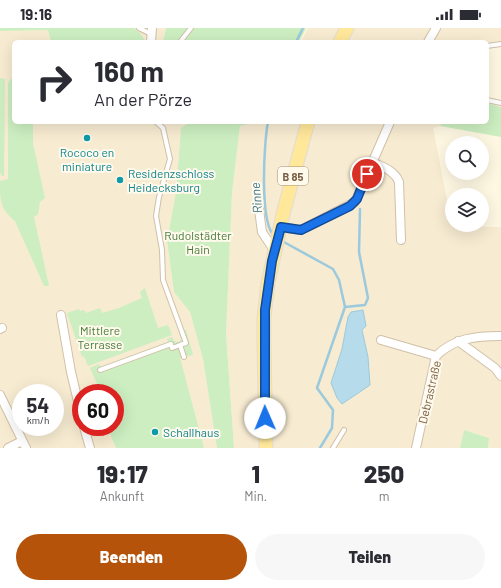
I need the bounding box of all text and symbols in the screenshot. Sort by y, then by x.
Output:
text: 19:16 [20,5,52,23]
text: 160 m [94,54,164,88]
icon: right [28,56,80,108]
text: An der Pörze [94,88,192,110]
marker: Rococo en miniature [82,133,92,143]
map controls [445,136,489,232]
button: search [445,136,489,180]
place label: Rococo en miniature [60,145,114,173]
pin [350,157,384,191]
icon: arrive [356,163,378,185]
place label: Residenzschloss Heidecksburg [128,166,215,194]
road number: B 85 [278,167,308,185]
marker: Residenzschloss Heidecksburg [115,175,125,185]
water label: Rinne [247,182,265,214]
button: layers [445,188,489,232]
park label: Rudolstädter Hain [164,228,232,256]
park label: Mittlere Terrasse [78,323,123,351]
street label: Debrastraße [415,359,443,425]
speed limit sign: 60 [72,384,124,436]
text: 54 [27,393,49,417]
position arrow [244,397,286,439]
text: km/h [27,414,49,426]
place label: Schallhaus [163,425,219,439]
marker: Schallhaus [150,427,160,437]
text: 19:17 [97,459,148,488]
text: 1 [251,459,260,488]
text: 250 [364,459,404,488]
text: Ankunft [100,488,144,504]
text: Min. [244,488,267,504]
text: m [379,488,389,504]
button: Beenden [16,534,247,580]
button: Teilen [255,534,485,580]

